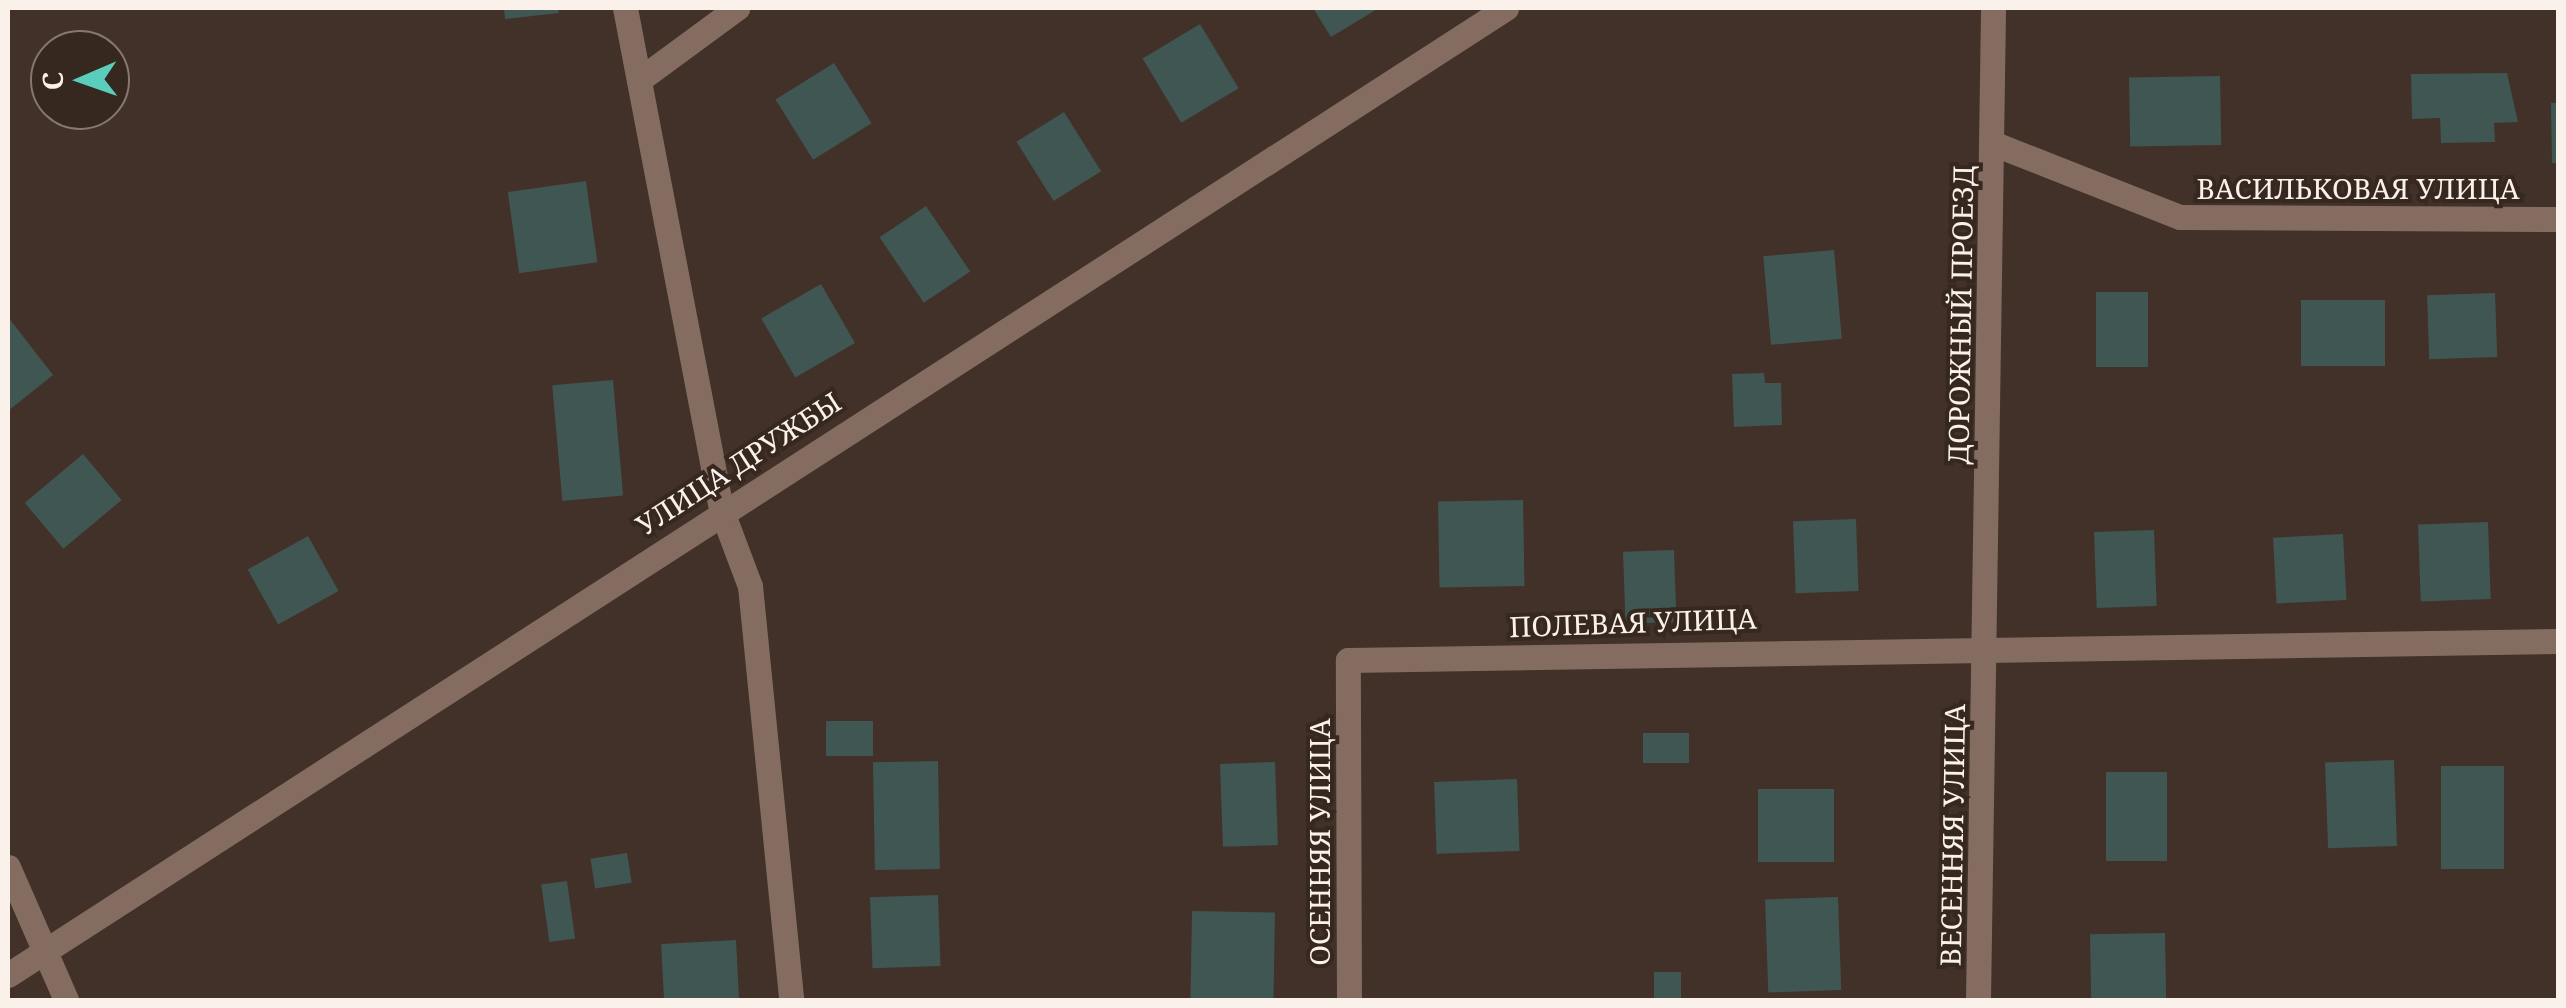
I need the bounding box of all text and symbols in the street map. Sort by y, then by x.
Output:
north arrow [30,30,130,130]
text: С [33,71,71,91]
street label: ДОРОЖНЫЙ ПРОЕЗД [1941,165,1979,465]
street label: ВАСИЛЬКОВАЯ УЛИЦА [2197,171,2519,205]
street label: УЛИЦА ДРУЖБЫ [629,384,847,542]
street label: ПОЛЕВАЯ УЛИЦА [1509,601,1757,643]
street label: ВЕСЕННЯЯ УЛИЦА [1933,703,1971,967]
street label: ОСЕННЯЯ УЛИЦА [1302,718,1336,966]

